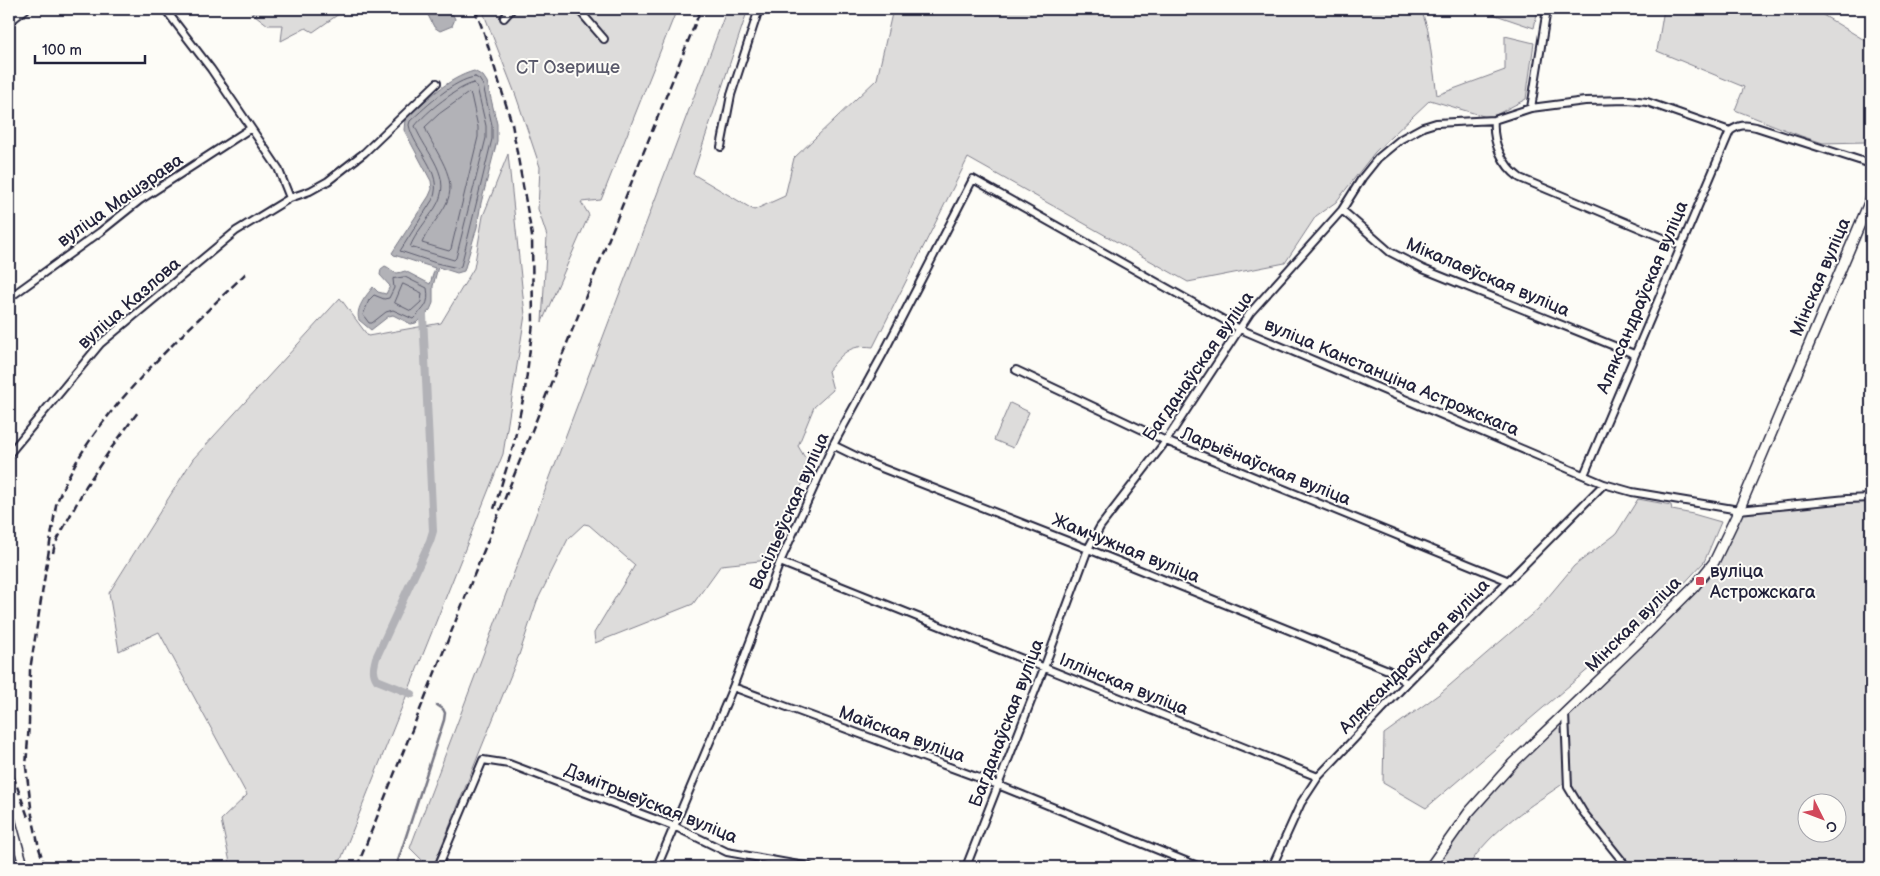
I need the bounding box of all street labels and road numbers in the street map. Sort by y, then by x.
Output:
street label: вуліца Машэрава [54,149,187,252]
street label: Аляксандраўская вуліца [1592,197,1693,398]
street label: Мінская вуліца [1786,214,1855,340]
street label: Мікалаеўская вуліца [1403,233,1573,322]
street label: вуліца Казлова [74,253,185,354]
street label: Багданаўская вуліца [1139,287,1258,445]
street label: вуліца Канстанціна Астрожскага [1261,314,1523,441]
street label: Ларыёнаўская вуліца [1177,422,1354,510]
street label: Васільеўская вуліца [745,429,834,593]
street label: Жамчужная вуліца [1049,509,1203,588]
street label: Мінская вуліца [1581,572,1686,677]
street label: Аляксандраўская вуліца [1334,574,1494,739]
street label: Багданаўская вуліца [965,636,1048,810]
street label: Іллінская вуліца [1056,649,1192,720]
street label: Майская вуліца [836,702,968,767]
street label: Дзмітрыеўская вуліца [561,759,741,848]

